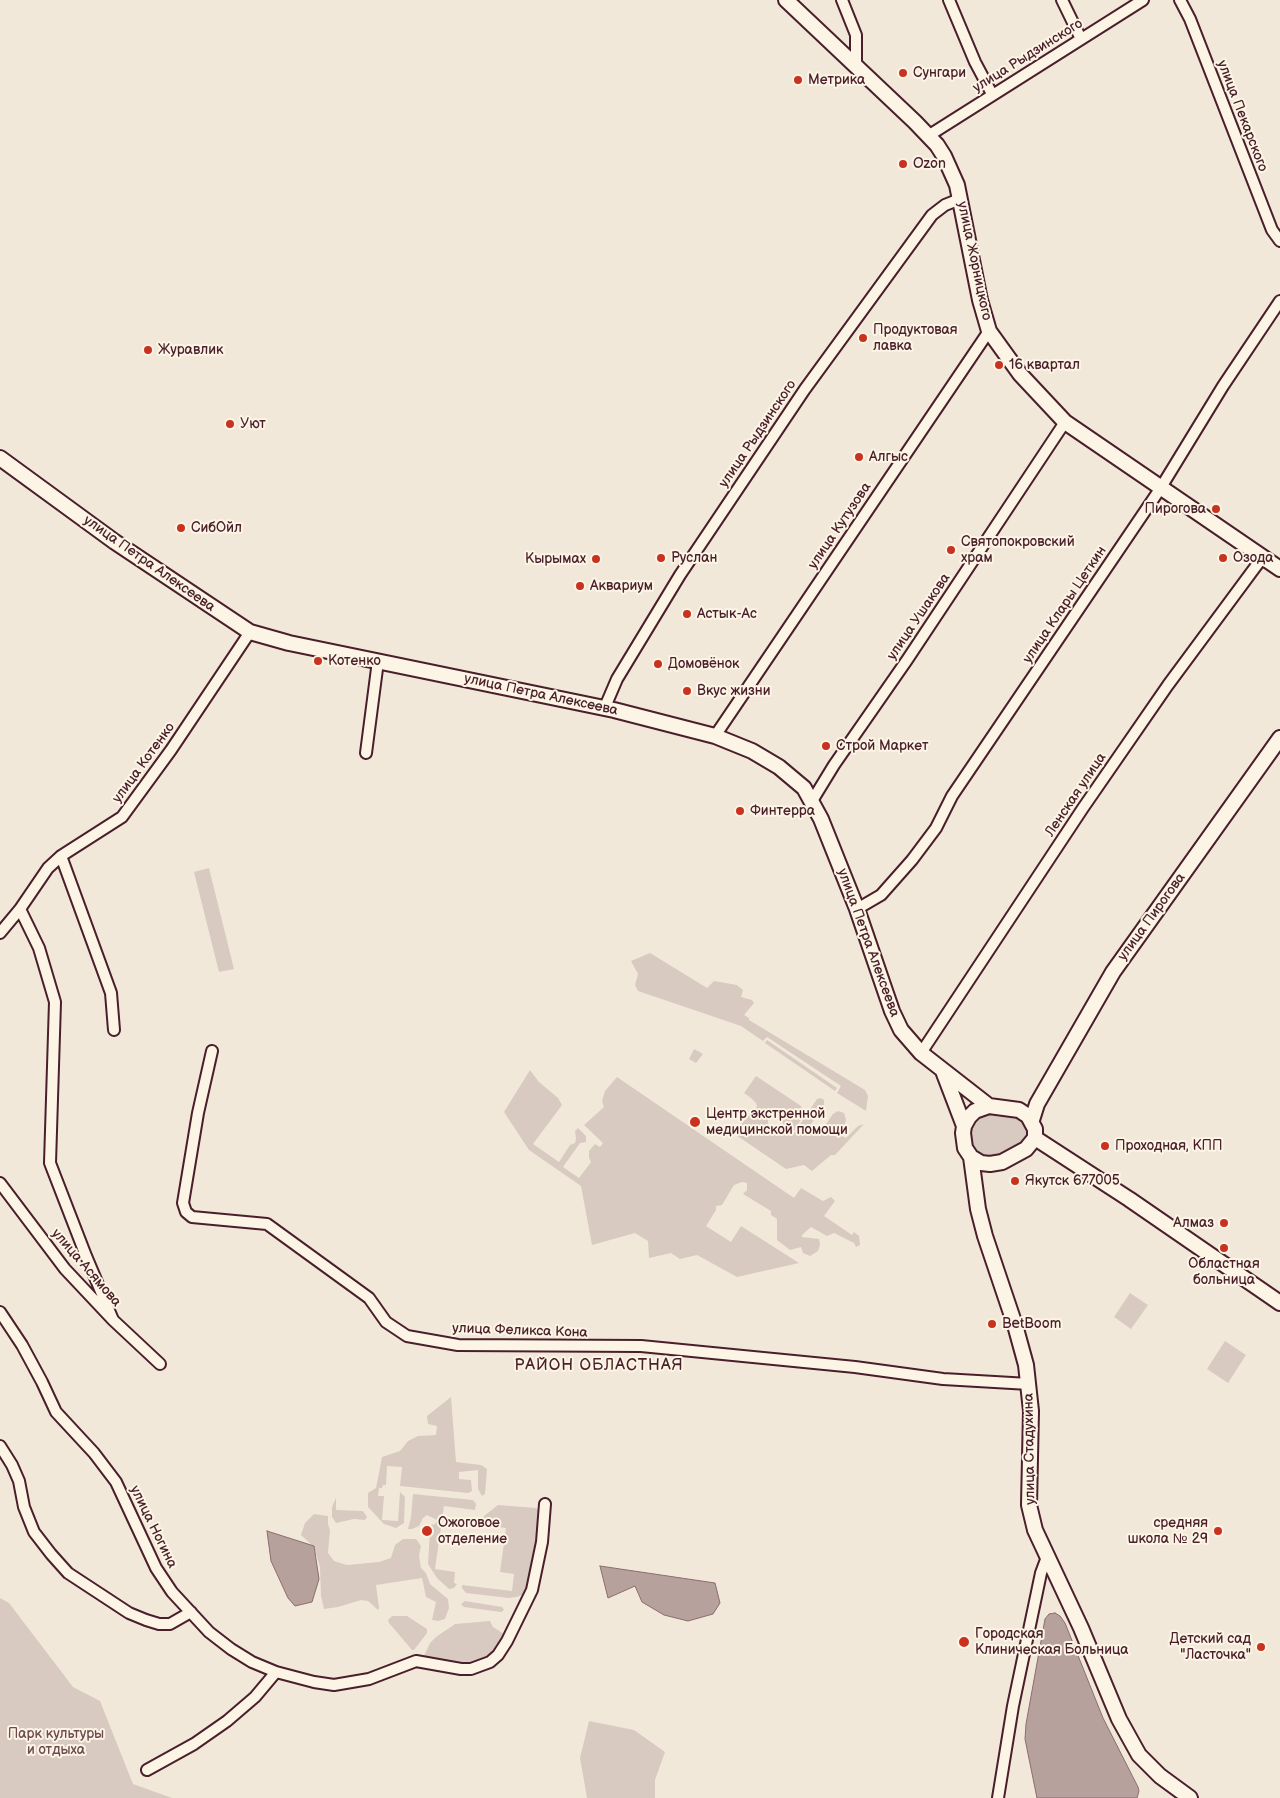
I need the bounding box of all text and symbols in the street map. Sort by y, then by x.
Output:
street label: улица Рыдзинского [970,15,1086,97]
street label: улица Пекарского [1213,58,1271,174]
place label: Сунгари [913,65,966,81]
marker: Сунгари [897,67,909,79]
place label: Метрика [808,72,865,88]
marker: Метрика [792,74,804,86]
place label: Ozon [913,156,946,172]
marker: Ozon [897,158,909,170]
street label: улица Жорницкого [953,200,995,322]
place label: Продуктовая лавка [873,322,958,354]
marker: Продуктовая лавка [857,332,869,344]
place label: Журавлик [158,342,223,358]
marker: Журавлик [142,344,154,356]
place label: 16 квартал [1009,357,1080,373]
marker: 16 квартал [993,359,1005,371]
street label: улица Рыдзинского [716,377,800,491]
place label: Уют [240,416,266,432]
marker: Уют [224,418,236,430]
place label: Алгыс [869,449,908,465]
marker: Алгыс [853,451,865,463]
street label: улица Кутузова [805,480,875,572]
place label: Пирогова [1144,501,1206,517]
marker: Пирогова [1210,503,1222,515]
street label: улица Петра Алексеева [80,512,218,616]
place label: СибОйл [191,520,242,536]
marker: СибОйл [175,522,187,534]
place label: Святопокровский храм [961,534,1075,566]
street label: улица Клары Цеткин [1020,543,1110,667]
marker: Святопокровский храм [945,544,957,556]
place label: Руслан [671,550,717,566]
place label: Озода [1233,550,1274,566]
place label: Кырымах [525,551,586,567]
marker: Руслан [655,552,667,564]
marker: Озода [1217,552,1229,564]
marker: Кырымах [590,553,602,565]
street label: улица Ушакова [884,571,954,663]
place label: Аквариум [590,578,653,594]
marker: Аквариум [574,580,586,592]
place label: Астык-Ас [697,606,757,622]
marker: Астык-Ас [681,608,693,620]
place label: Котенко [328,653,381,669]
marker: Котенко [312,655,324,667]
place label: Домовёнок [668,656,739,672]
marker: Домовёнок [652,658,664,670]
street label: улица Петра Алексеева [463,670,619,720]
place label: Вкус жизни [697,683,770,699]
marker: Вкус жизни [681,685,693,697]
street label: улица Котенко [109,720,179,806]
place label: Строй Маркет [836,738,929,754]
marker: Строй Маркет [820,740,832,752]
street label: Ленская улица [1042,750,1110,840]
place label: Финтерра [750,803,815,819]
marker: Финтерра [734,805,746,817]
street label: улица Петра Алексеева [833,866,903,1020]
street label: улица Пирогова [1115,870,1189,964]
place label: Центр экстренной медицинской помощи [706,1106,848,1138]
marker: Центр экстренной медицинской помощи [688,1115,702,1129]
place label: Проходная, КПП [1115,1138,1222,1154]
marker: Проходная, КПП [1099,1140,1111,1152]
place label: Якутск 677005 [1025,1173,1120,1189]
marker: Якутск 677005 [1009,1175,1021,1187]
place label: Алмаз [1173,1215,1214,1231]
marker: Алмаз [1218,1217,1230,1229]
street label: улица Асямова [48,1226,124,1310]
marker: Областная больница [1218,1242,1230,1254]
place label: Областная больница [1188,1256,1260,1288]
place label: BetBoom [1002,1316,1061,1332]
marker: BetBoom [986,1318,998,1330]
street label: улица Феликса Кона [452,1320,588,1342]
district label: РАЙОН ОБЛАСТНАЯ [512,1356,686,1376]
street label: улица Стадухина [1021,1393,1039,1505]
street label: улица Ногина [126,1483,180,1571]
place label: Ожоговое отделение [438,1515,507,1548]
place label: средняя школа № 29 [1128,1515,1208,1548]
marker: Ожоговое отделение [420,1524,434,1538]
marker: средняя школа № 29 [1212,1525,1224,1537]
place label: Городская Клиническая Больница [975,1626,1128,1658]
place label: Детский сад "Ласточка" [1169,1631,1251,1664]
marker: Городская Клиническая Больница [957,1635,971,1649]
marker: Детский сад "Ласточка" [1255,1641,1267,1653]
park label: Парк культуры и отдыха [8,1726,104,1758]

